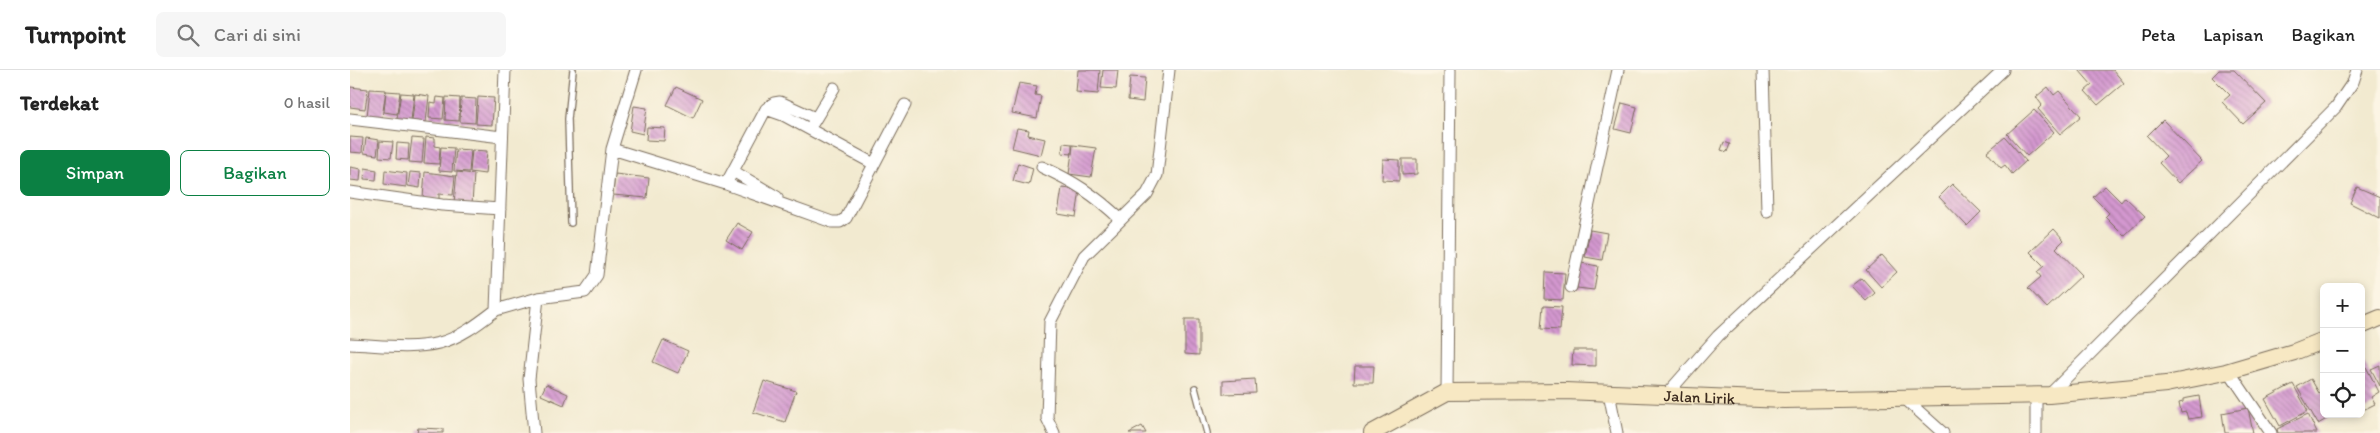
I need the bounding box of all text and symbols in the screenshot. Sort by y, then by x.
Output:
search box [156,12,506,57]
text: Turnpoint [25,20,126,49]
icon: search [174,21,202,49]
text: Cari di sini [214,23,301,46]
text: Peta [2141,24,2175,46]
text: Lapisan [2203,24,2263,46]
text: Bagikan [2291,24,2355,46]
text: Terdekat [20,90,99,115]
text: 0 hasil [284,93,330,112]
button: Simpan [20,150,170,196]
button: Bagikan [180,150,330,196]
map controls [2320,283,2365,418]
button: + [2320,283,2365,328]
button: − [2320,328,2365,373]
button: locate [2320,373,2365,418]
street label: Jalan Lirik [1663,386,1736,408]

